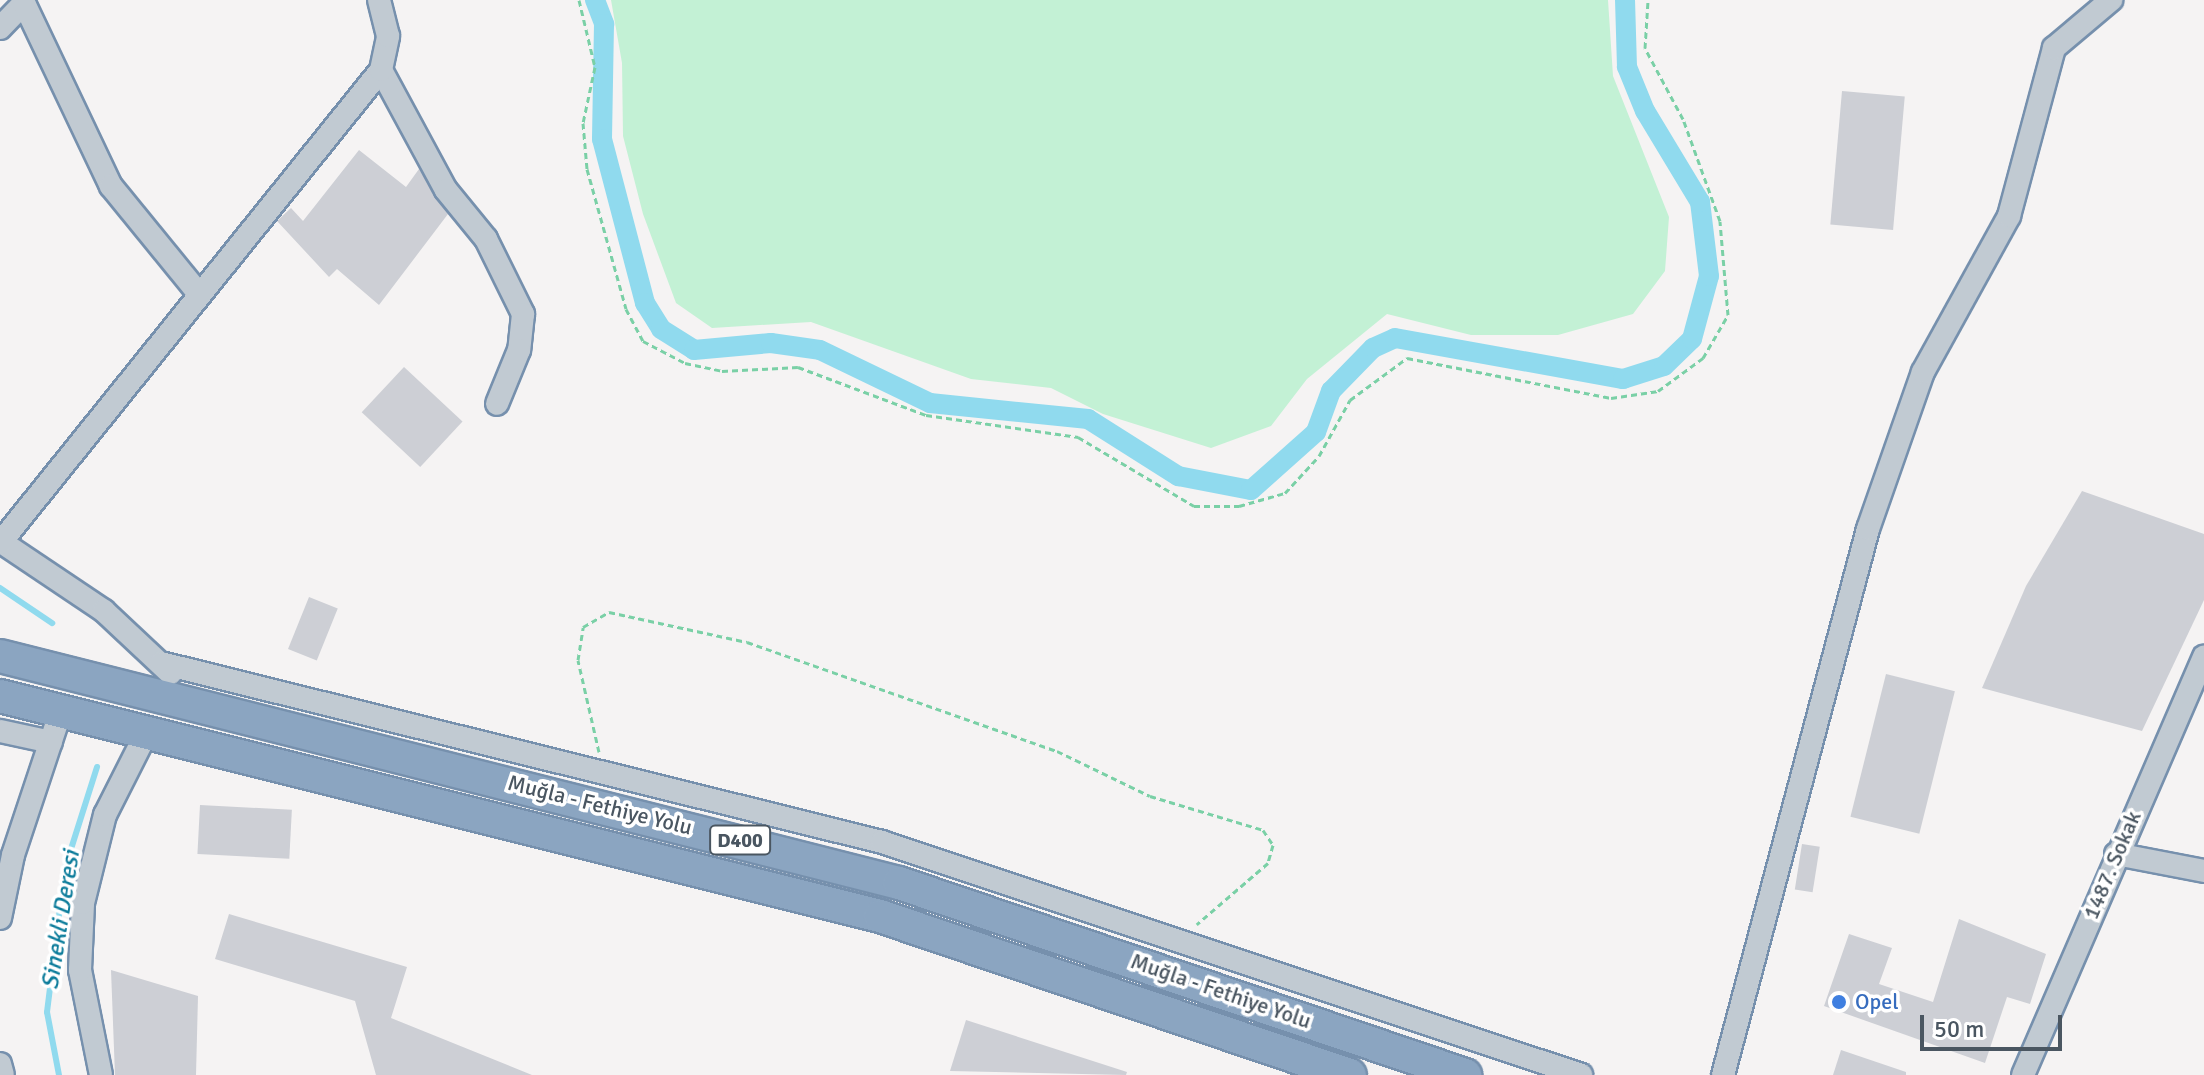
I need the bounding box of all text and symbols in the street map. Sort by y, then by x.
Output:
street label: Muğla - Fethiye Yolu [505,769,695,841]
street label: 1487. Sokak [2077,807,2147,923]
road number: D400 [708,824,772,856]
water label: Sinekli Deresi [36,848,86,992]
street label: Muğla - Fethiye Yolu [1127,948,1315,1034]
place label: Opel [1855,989,1899,1015]
marker: Opel [1830,993,1848,1011]
scale bar [1924,999,2066,1049]
text: 50 m [1934,1014,1984,1044]

